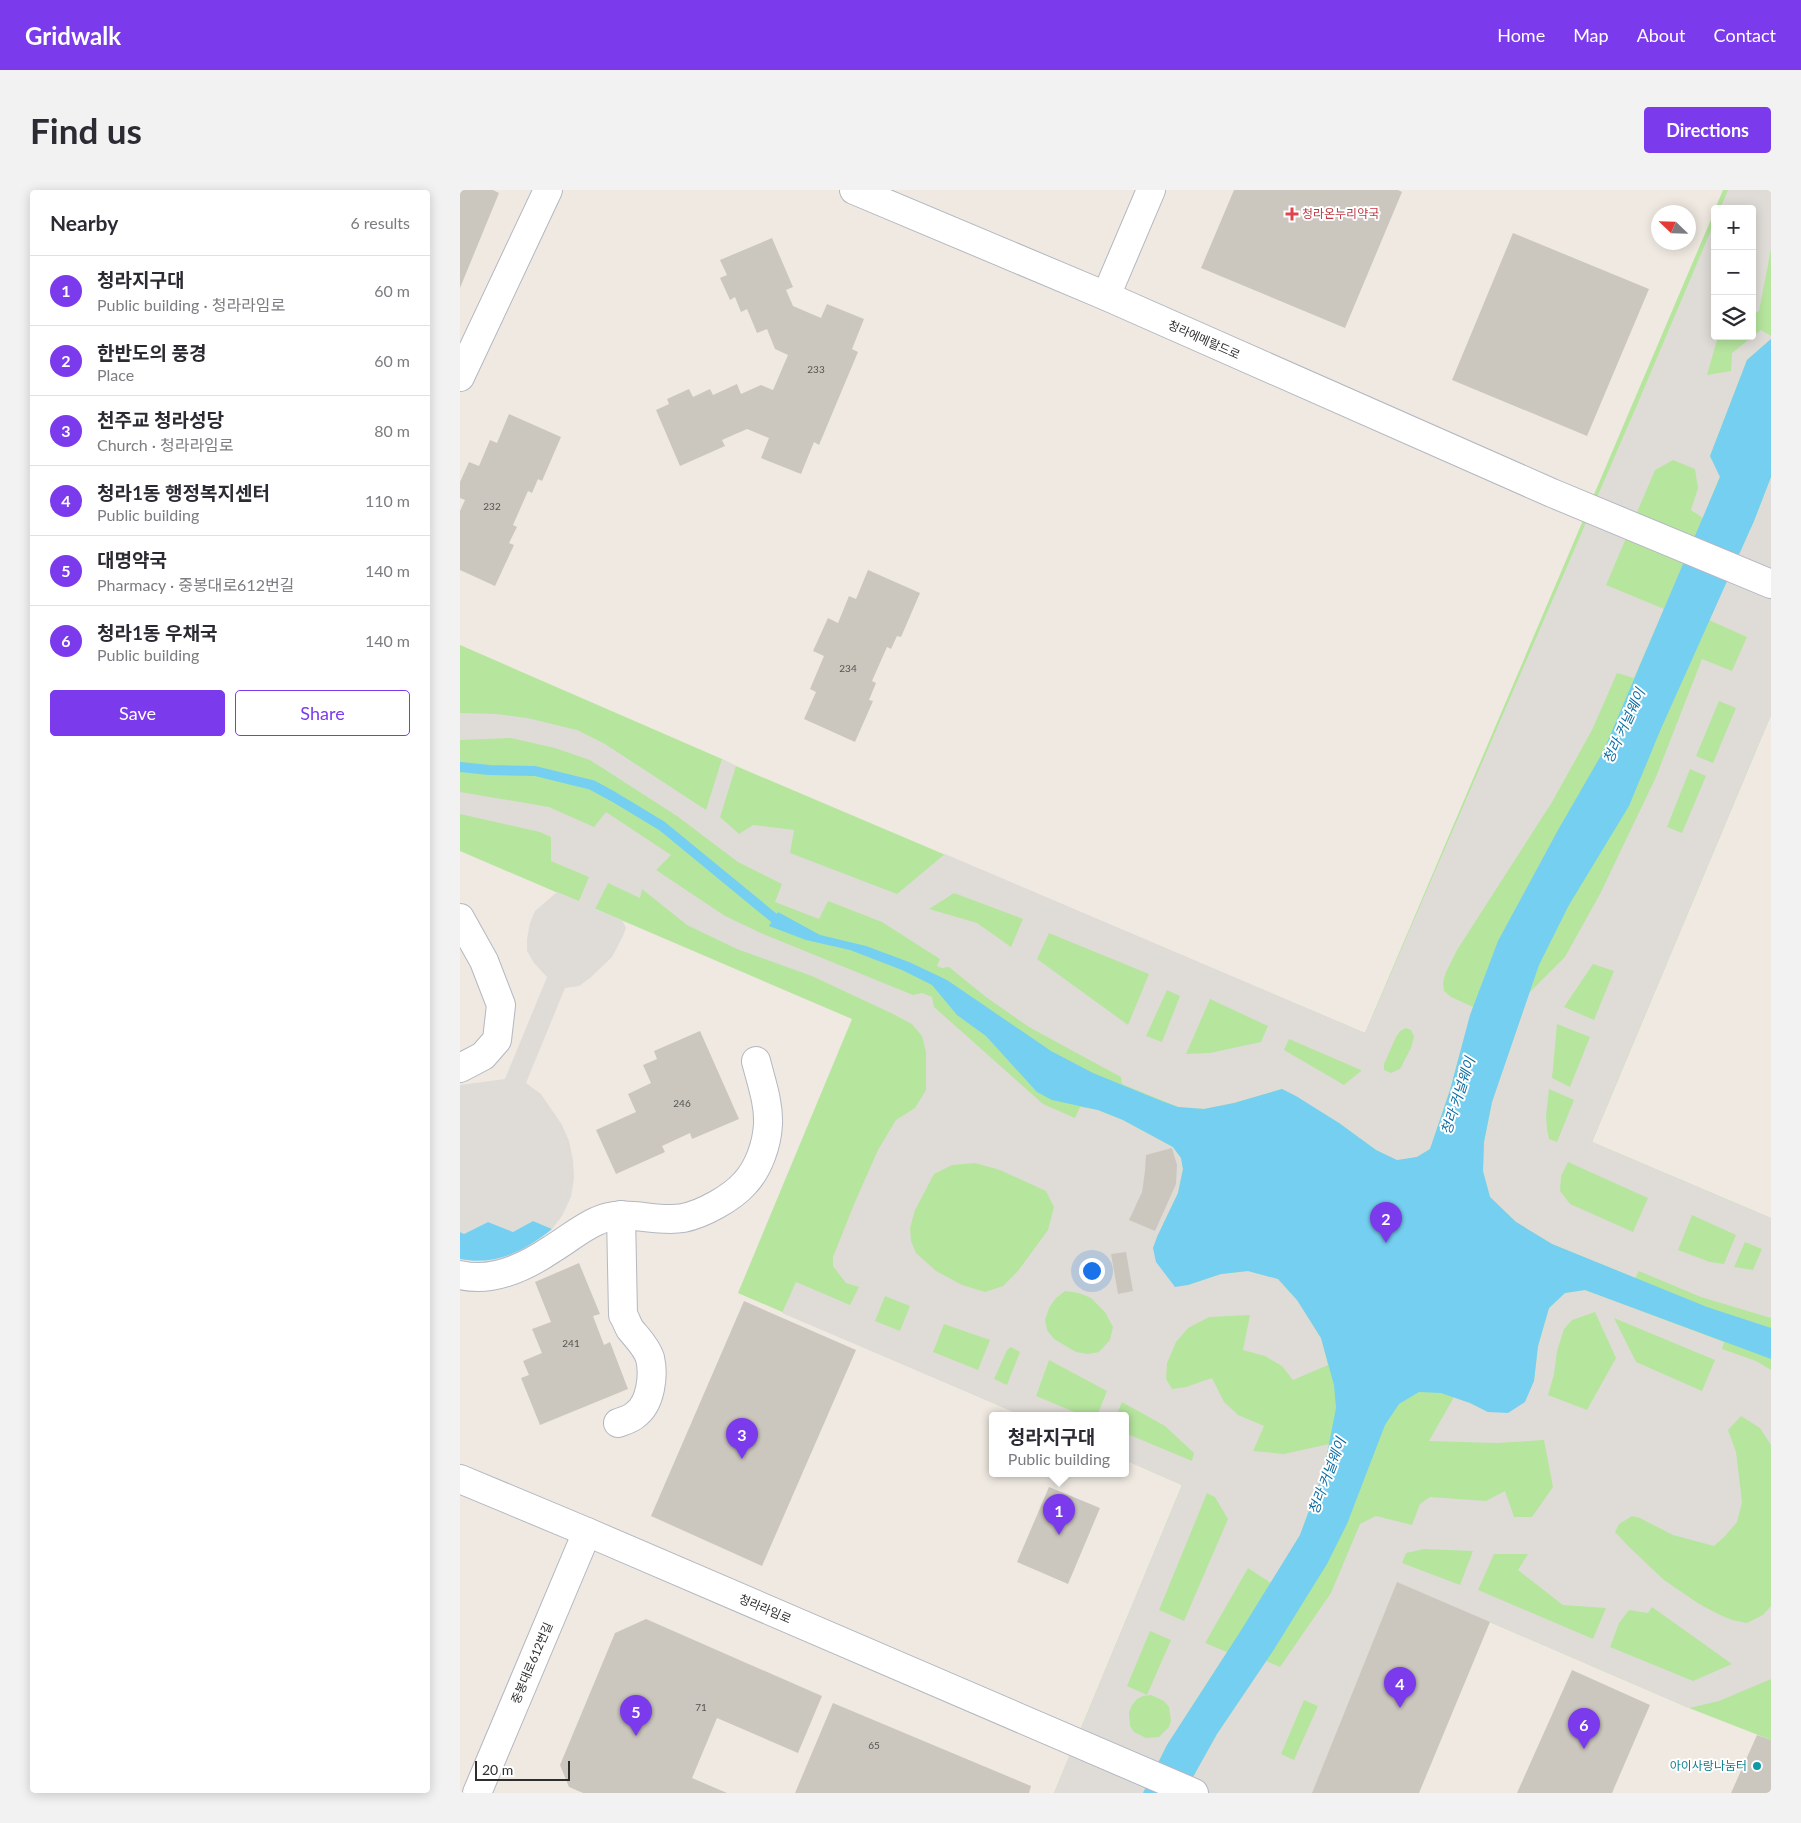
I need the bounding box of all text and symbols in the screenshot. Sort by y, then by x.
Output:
text: Gridwalk [25,21,121,50]
text: Home [1497,24,1545,46]
text: Map [1573,24,1609,46]
text: About [1637,24,1686,46]
text: Contact [1714,24,1776,46]
button: Directions [1644,107,1771,153]
text: Find us [30,109,142,151]
north arrow [1651,205,1696,250]
map controls [1711,205,1756,340]
button: + [1711,205,1756,250]
place label: 청라온누리약국 [1302,206,1379,221]
marker: 청라온누리약국 [1286,208,1298,220]
text: Nearby [50,210,118,235]
text: 6 results [350,213,410,232]
button: − [1711,250,1756,295]
text: 청라지구대 [97,268,184,291]
text: 1 [61,281,71,300]
text: 60 m [374,281,410,300]
text: Public building · 청라라임로 [97,295,285,314]
button: layers [1711,295,1756,340]
street label: 청라에메랄드로 [1166,317,1243,362]
text: 한반도의 풍경 [97,341,207,364]
text: 2 [61,351,71,370]
text: 60 m [374,351,410,370]
house number: 233 [807,363,825,375]
text: Place [97,365,134,384]
text: 천주교 청라성당 [97,408,224,431]
text: 3 [61,421,71,440]
text: 80 m [374,421,410,440]
text: Church · 청라라임로 [97,435,234,454]
text: 청라1동 행정복지센터 [97,481,270,504]
text: 4 [61,491,71,510]
text: 110 m [365,491,410,510]
house number: 232 [483,500,501,512]
text: Public building [97,505,199,524]
text: 대명약국 [97,548,167,571]
text: 5 [61,561,71,580]
text: 140 m [365,561,410,580]
text: Pharmacy · 중봉대로612번길 [97,575,294,594]
text: 청라1동 우채국 [97,621,218,644]
text: 6 [61,631,71,650]
text: 140 m [365,631,410,650]
text: Public building [97,645,199,664]
house number: 234 [839,662,857,674]
water label: 청라 커널웨이 [1599,685,1649,766]
button: Save [50,690,225,736]
button: Share [235,690,410,736]
water label: 청라 커널웨이 [1437,1054,1478,1137]
house number: 246 [673,1097,691,1109]
pin: 2 [1370,1202,1402,1243]
your location [1079,1258,1105,1284]
house number: 241 [562,1337,580,1349]
popup [989,1412,1129,1477]
pin: 3 [726,1418,758,1459]
text: 청라지구대 [1008,1425,1095,1448]
water label: 청라 커널웨이 [1304,1434,1349,1516]
text: Public building [1008,1449,1110,1468]
pin: 1 [1043,1494,1075,1535]
street label: 청라라임로 [737,1591,794,1626]
street label: 중봉대로612번길 [508,1620,555,1706]
pin: 4 [1384,1667,1416,1708]
pin: 5 [620,1695,652,1736]
house number: 71 [695,1701,707,1713]
pin: 6 [1568,1708,1600,1749]
house number: 65 [868,1739,880,1751]
scale bar [475,1758,570,1781]
place label: 아이사랑나눔터 [1670,1758,1747,1773]
marker: 아이사랑나눔터 [1751,1760,1763,1772]
text: 20 m [482,1761,513,1778]

